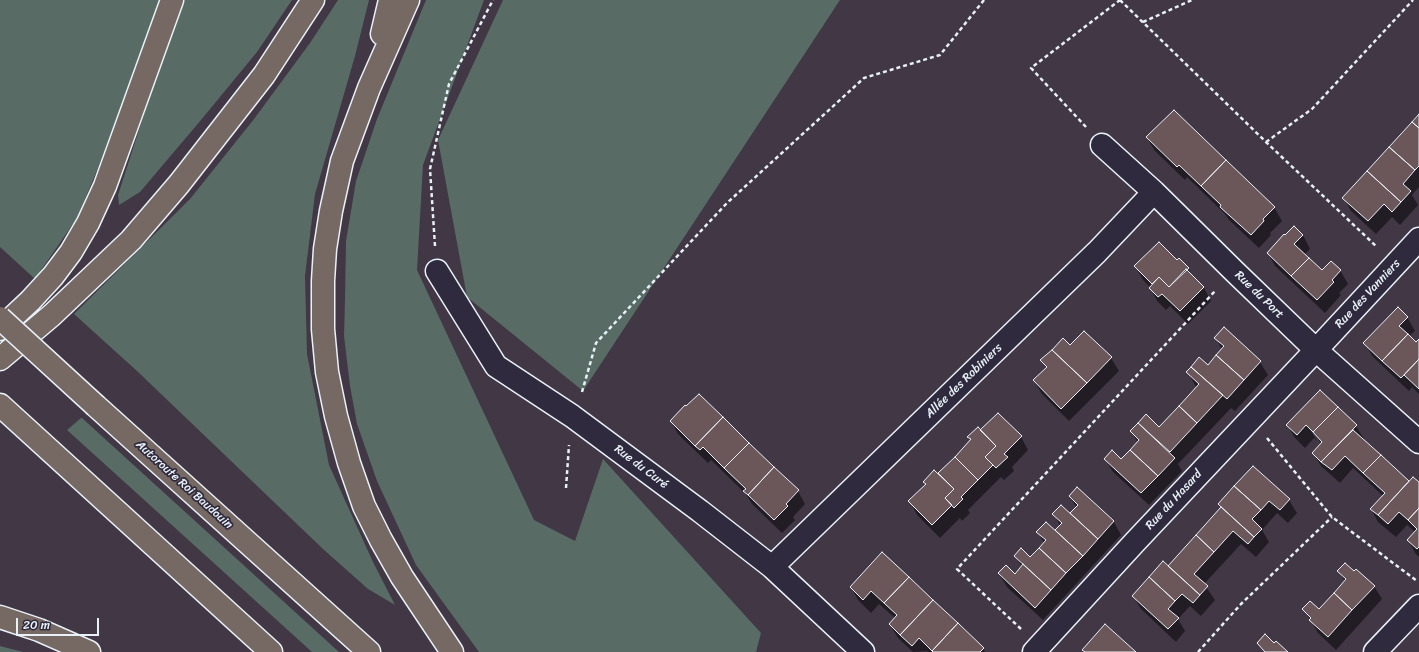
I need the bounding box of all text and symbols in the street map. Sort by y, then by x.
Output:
street label: Rue des Vanniers [1332,257,1404,331]
street label: Rue du Port [1232,268,1286,322]
street label: Allée des Robiniers [923,341,1005,421]
street label: Autoroute Roi Baudouin [133,438,235,532]
street label: Rue du Curé [611,442,671,492]
street label: Rue du Hasard [1143,467,1205,533]
scale bar [18,610,101,636]
text: 20 m [23,614,50,636]

